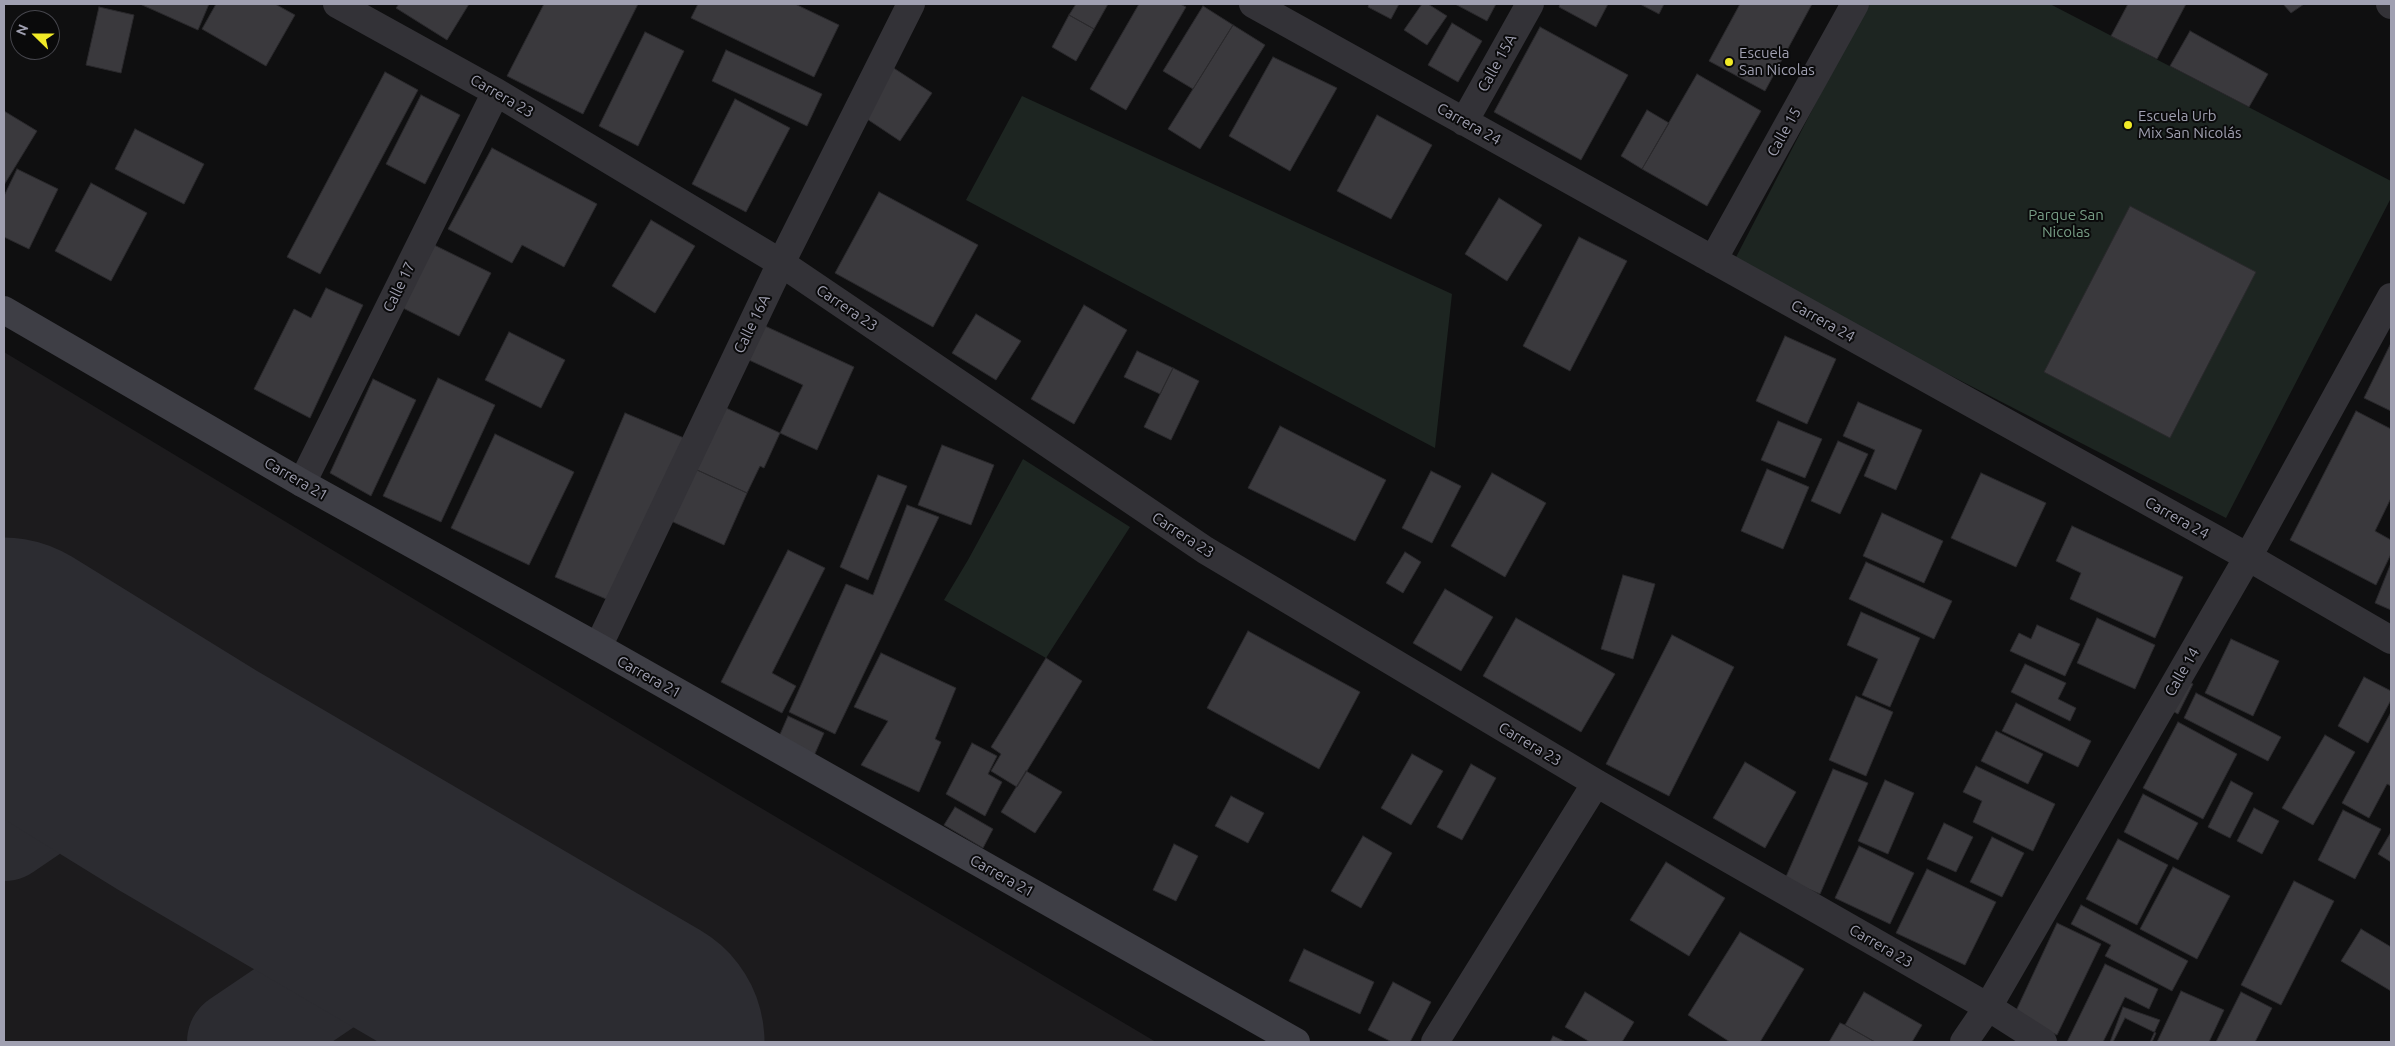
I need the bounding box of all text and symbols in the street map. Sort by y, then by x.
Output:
north arrow [10,10,60,60]
text: N [13,22,31,38]
street label: Calle 15A [1474,31,1520,95]
place label: Escuela San Nicolas [1739,44,1815,79]
marker: Escuela San Nicolas [1723,56,1735,68]
street label: Carrera 23 [467,71,537,121]
street label: Carrera 24 [1434,99,1504,149]
street label: Calle 15 [1763,104,1805,160]
place label: Escuela Urb Mix San Nicolás [2138,107,2242,142]
marker: Escuela Urb Mix San Nicolás [2122,119,2134,131]
park label: Parque San Nicolas [2028,206,2104,241]
street label: Calle 17 [379,259,419,315]
street label: Carrera 23 [813,281,881,335]
street label: Calle 16A [730,292,774,356]
street label: Carrera 24 [1788,296,1858,346]
street label: Carrera 21 [261,454,331,504]
street label: Carrera 24 [2142,493,2212,543]
street label: Carrera 23 [1149,508,1217,562]
street label: Calle 14 [2161,644,2203,700]
street label: Carrera 21 [614,652,684,702]
street label: Carrera 23 [1495,718,1565,770]
street label: Carrera 21 [967,851,1037,901]
street label: Carrera 23 [1846,921,1916,971]

